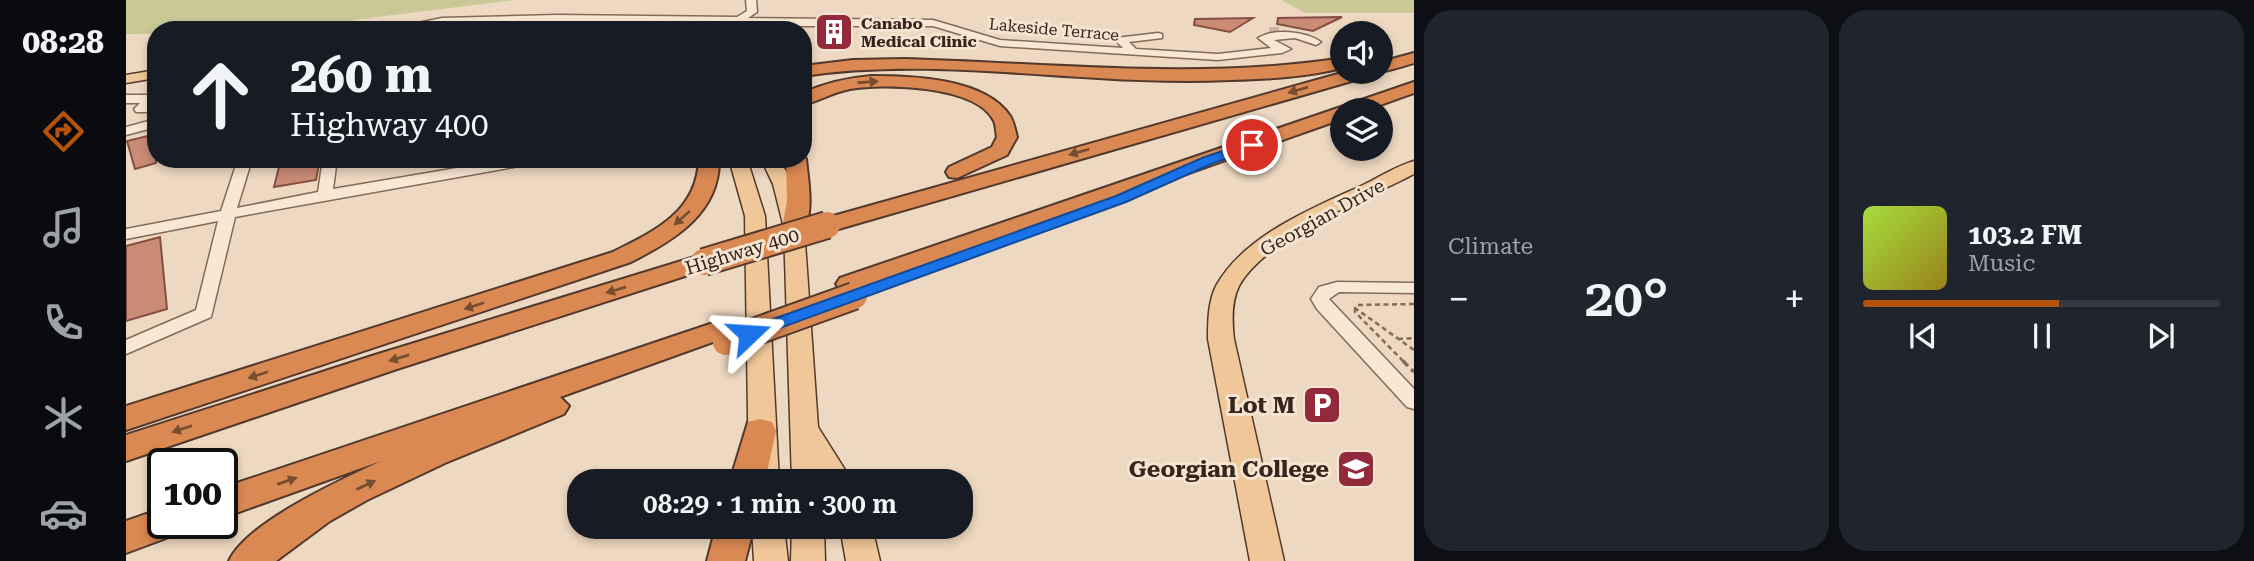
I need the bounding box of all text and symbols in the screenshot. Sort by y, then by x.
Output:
building icon: Canabo Medical Clinic [813,11,855,53]
place label: Canabo Medical Clinic [861,14,977,51]
street label: Lakeside Terrace [988,14,1120,45]
map controls [1330,21,1393,161]
button: sound [1330,21,1393,84]
text: 08:28 [22,23,104,61]
text: 260 m [290,47,432,104]
icon: ahead [175,49,266,140]
one-way arrow [857,76,879,87]
one-way arrow [1286,85,1308,96]
button: layers [1330,98,1393,161]
text: Highway 400 [290,106,489,144]
icon: directions [39,107,88,156]
pin [1222,115,1282,175]
icon: arrive [1233,126,1271,164]
one-way arrow [1067,147,1089,158]
street label: Georgian Drive [1256,174,1388,261]
icon: music [39,203,88,252]
one-way arrow [674,210,691,225]
text: 103.2 FM [1968,220,2082,250]
street label: Highway 400 [682,223,802,280]
text: Climate [1448,233,1533,260]
text: Music [1968,250,2035,277]
text: 20° [1585,268,1668,329]
text: − [1448,277,1469,321]
text: + [1784,277,1805,321]
one-way arrow [605,285,626,296]
position arrow [712,297,786,371]
icon: phone [39,298,88,347]
one-way arrow [464,301,485,312]
icon: previous [1904,317,1942,355]
icon: pause [2023,317,2061,355]
icon: next [2142,317,2180,355]
one-way arrow [388,353,409,364]
one-way arrow [247,370,268,381]
parking icon: Lot M [1301,384,1343,426]
place label: Lot M [1228,392,1295,419]
icon: climate [39,393,88,442]
one-way arrow [172,424,193,435]
speed limit sign: 100 [147,448,238,539]
school or university icon: Georgian College [1335,448,1377,490]
place label: Georgian College [1129,456,1329,483]
one-way arrow [276,475,297,486]
one-way arrow [356,479,376,490]
icon: car [39,489,88,538]
text: 08:29 · 1 min · 300 m [643,489,897,519]

